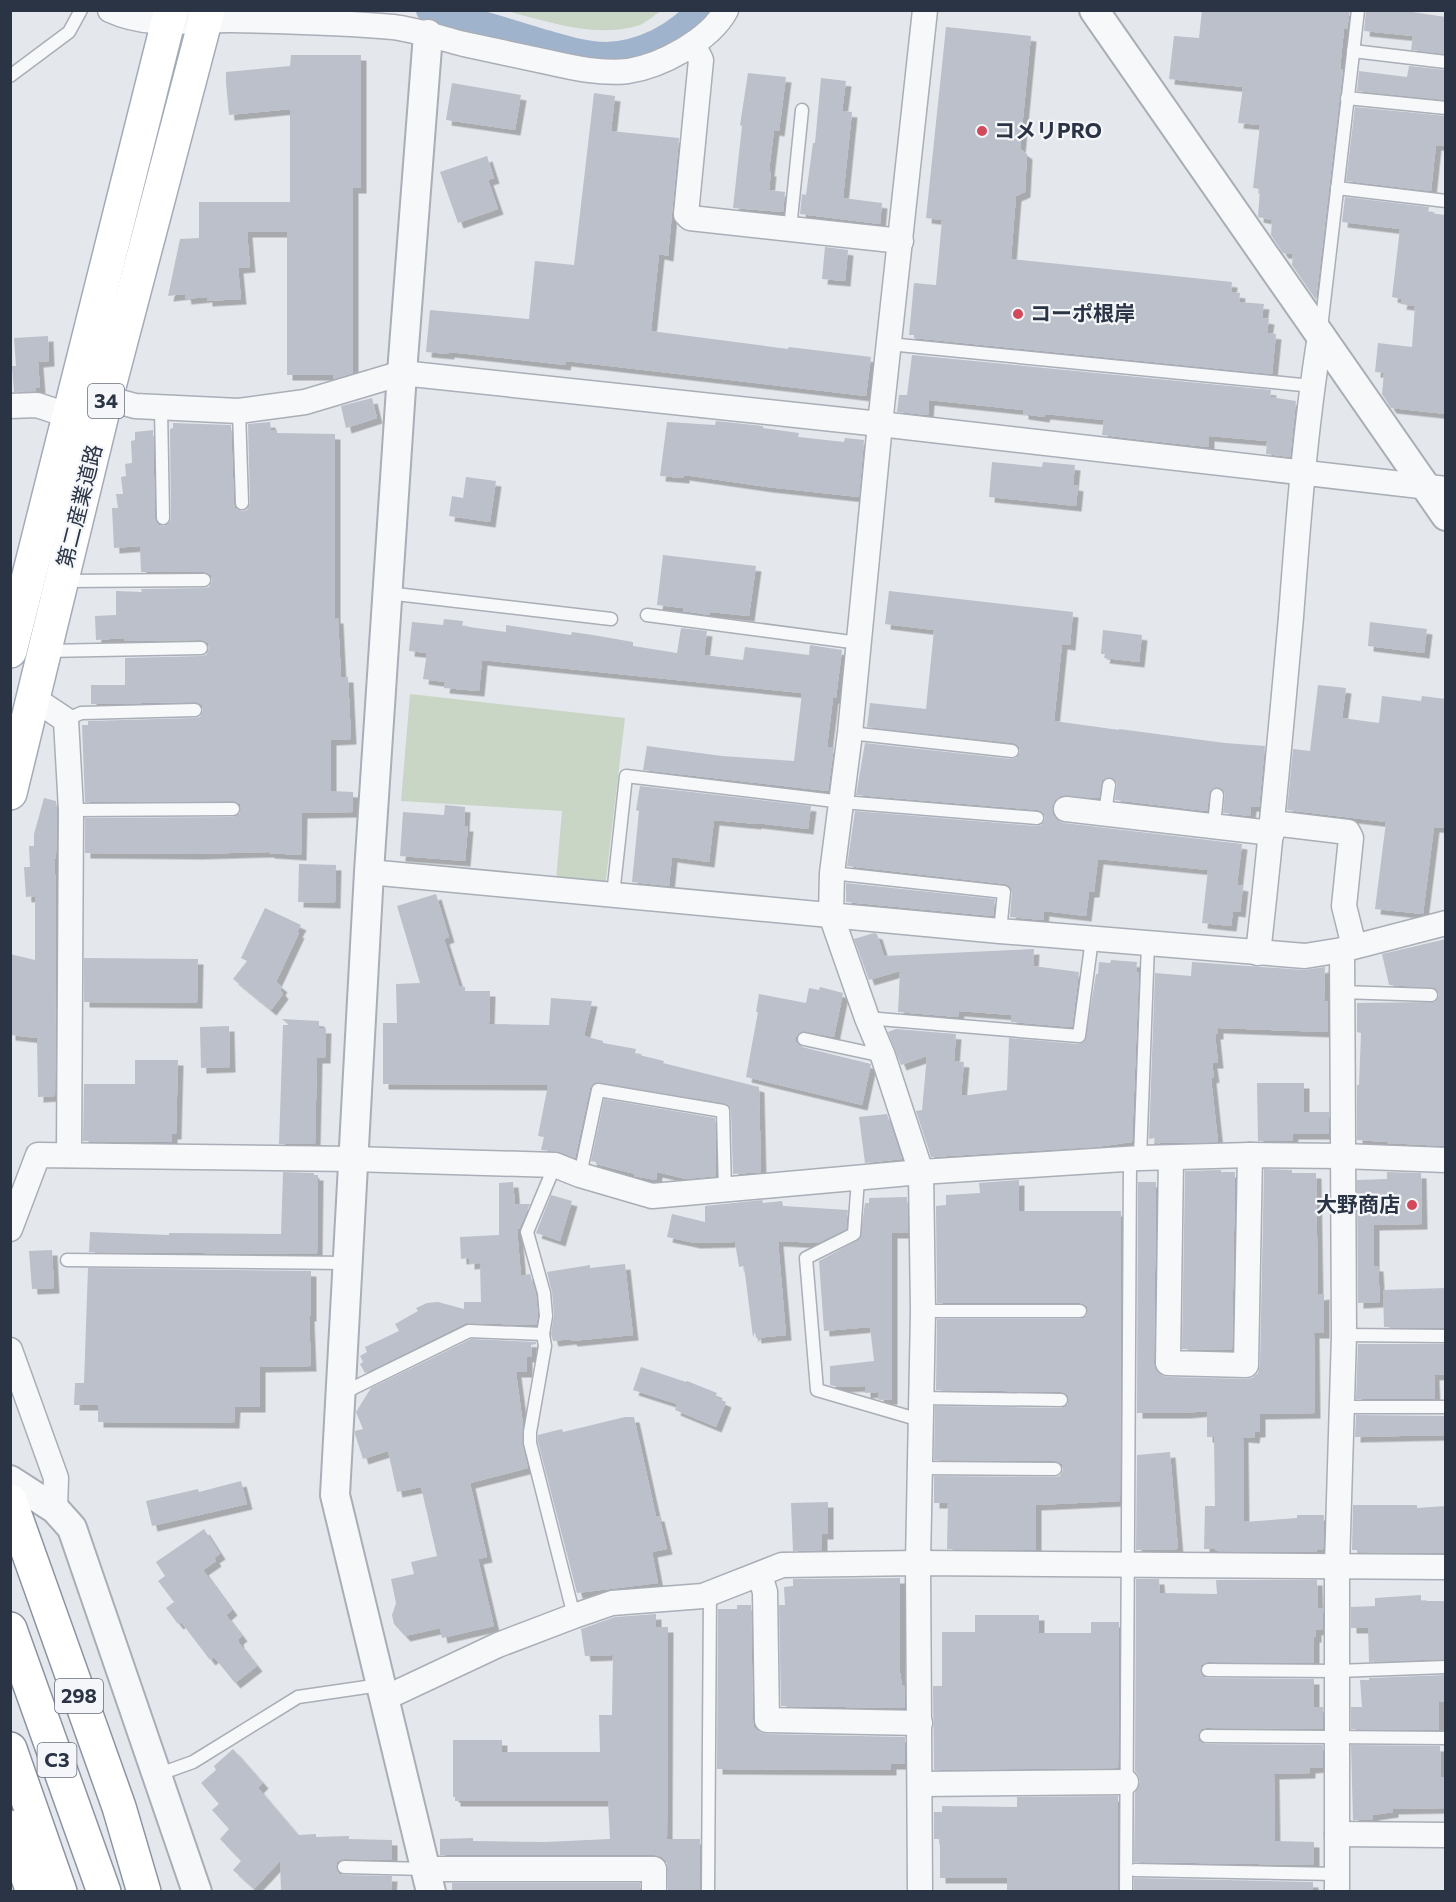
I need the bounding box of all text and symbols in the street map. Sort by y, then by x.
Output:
place label: コメリPRO [994,117,1102,142]
marker: コメリPRO [975,124,989,138]
place label: コーポ根岸 [1030,300,1135,325]
marker: コーポ根岸 [1011,307,1025,321]
road number: 34 [88,384,124,418]
street label: 第二産業道路 [51,441,106,570]
place label: 大野商店 [1316,1191,1400,1216]
marker: 大野商店 [1405,1198,1419,1212]
road number: 298 [55,1679,103,1713]
road number: C3 [38,1743,76,1777]

